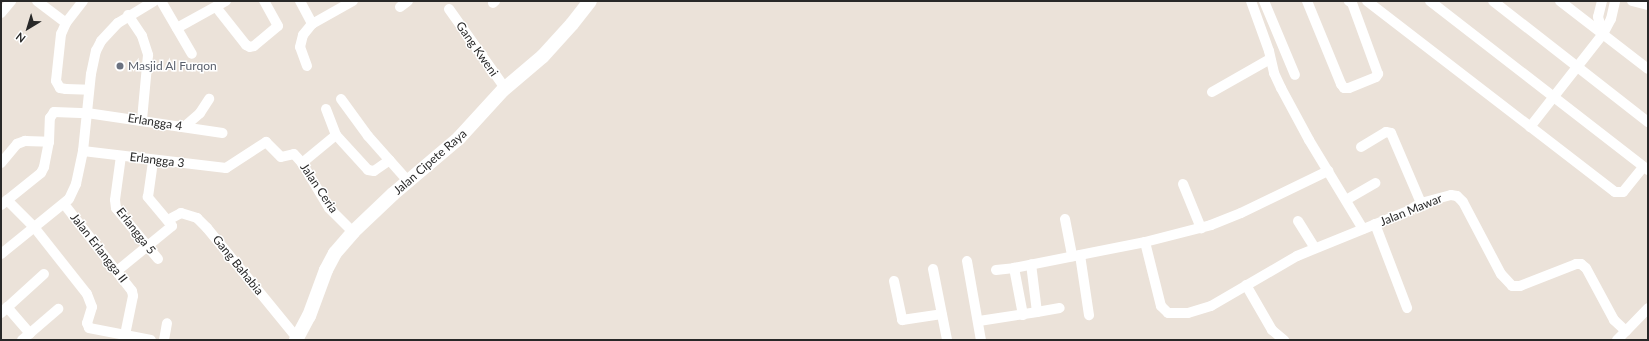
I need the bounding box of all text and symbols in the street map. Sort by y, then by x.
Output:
north arrow [8,8,48,48]
street label: Gang Kweni [453,19,501,79]
text: N [13,30,28,46]
place label: Masjid Al Furqon [128,59,217,73]
marker: Masjid Al Furqon [115,61,125,71]
street label: Erlangga 4 [127,111,183,133]
street label: Jalan Cipete Raya [390,126,470,198]
street label: Erlangga 3 [129,149,185,171]
street label: Jalan Ceria [297,160,341,216]
street label: Jalan Mawar [1378,191,1444,229]
street label: Erlangga 5 [113,205,159,257]
street label: Jalan Erlangga II [67,210,131,286]
street label: Gang Bahabia [210,232,266,298]

